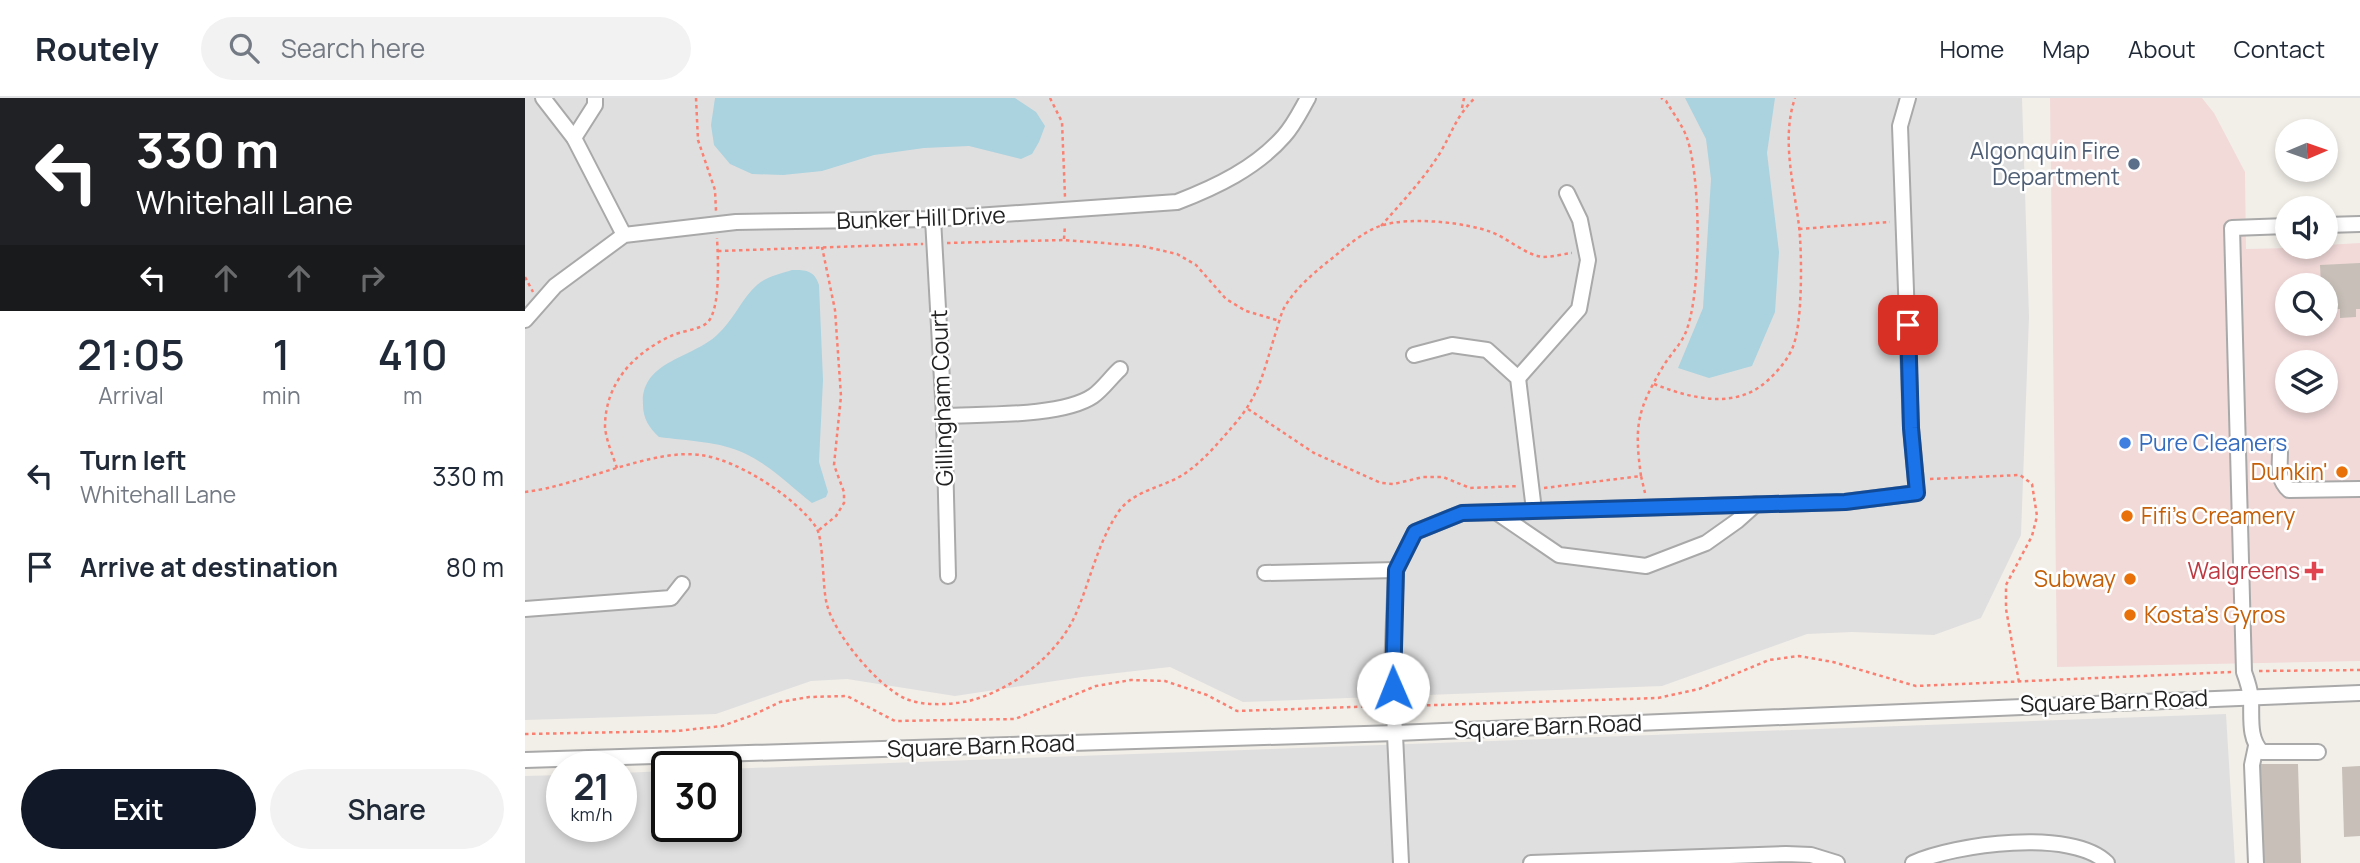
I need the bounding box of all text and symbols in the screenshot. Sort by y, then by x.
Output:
search box [201,17,691,80]
text: Routely [35,26,159,71]
icon: search [225,29,263,67]
text: Search here [281,30,425,66]
text: Home [1939,32,2004,65]
text: Map [2042,32,2090,65]
text: About [2128,32,2196,65]
text: Contact [2234,32,2325,65]
text: 330 m [136,116,279,183]
north arrow [2275,119,2338,182]
map controls [2275,119,2338,413]
icon: left [21,126,112,217]
place label: Algonquin Fire Department [1970,134,2120,192]
marker: Algonquin Fire Department [2126,156,2142,172]
text: Whitehall Lane [136,180,353,224]
button: sound [2275,196,2338,259]
street label: Bunker Hill Drive [836,198,1006,236]
icon: left [134,259,172,297]
icon: ahead [207,259,245,297]
icon: ahead [280,259,318,297]
icon: right [353,259,391,297]
button: search [2275,273,2338,336]
pin [1878,295,1938,355]
icon: arrive [1889,306,1927,344]
street label: Gillingham Court [922,309,960,487]
text: 21:05 [77,325,185,383]
text: 1 [272,325,290,383]
text: 410 [378,325,448,383]
button: layers [2275,350,2338,413]
text: Arrival [98,379,164,411]
text: min [262,379,301,411]
text: m [403,379,423,411]
place label: Pure Cleaners [2139,426,2287,458]
marker: Pure Cleaners [2117,435,2133,451]
text: Turn left [80,442,187,478]
place label: Dunkin' [2251,455,2328,487]
icon: left [21,457,59,495]
text: 330 m [432,458,504,494]
marker: Dunkin' [2334,464,2350,480]
text: Whitehall Lane [80,478,236,510]
place label: Fifi's Creamery [2141,499,2295,531]
marker: Fifi's Creamery [2119,508,2135,524]
icon: arrive [21,548,59,586]
text: Arrive at destination [80,549,338,585]
text: 80 m [446,549,504,585]
place label: Walgreens [2187,554,2300,586]
place label: Subway [2034,562,2116,594]
marker: Walgreens [2306,563,2322,579]
marker: Subway [2122,571,2138,587]
place label: Kosta's Gyros [2144,598,2286,630]
marker: Kosta's Gyros [2122,607,2138,623]
position arrow [1356,651,1430,725]
street label: Square Barn Road [2019,681,2209,719]
street label: Square Barn Road [1453,706,1643,744]
street label: Square Barn Road [886,726,1076,764]
speed limit sign: 30 [651,751,742,842]
text: 21 [573,763,610,811]
button: Exit [21,769,256,849]
button: Share [270,769,504,849]
text: km/h [571,802,612,826]

